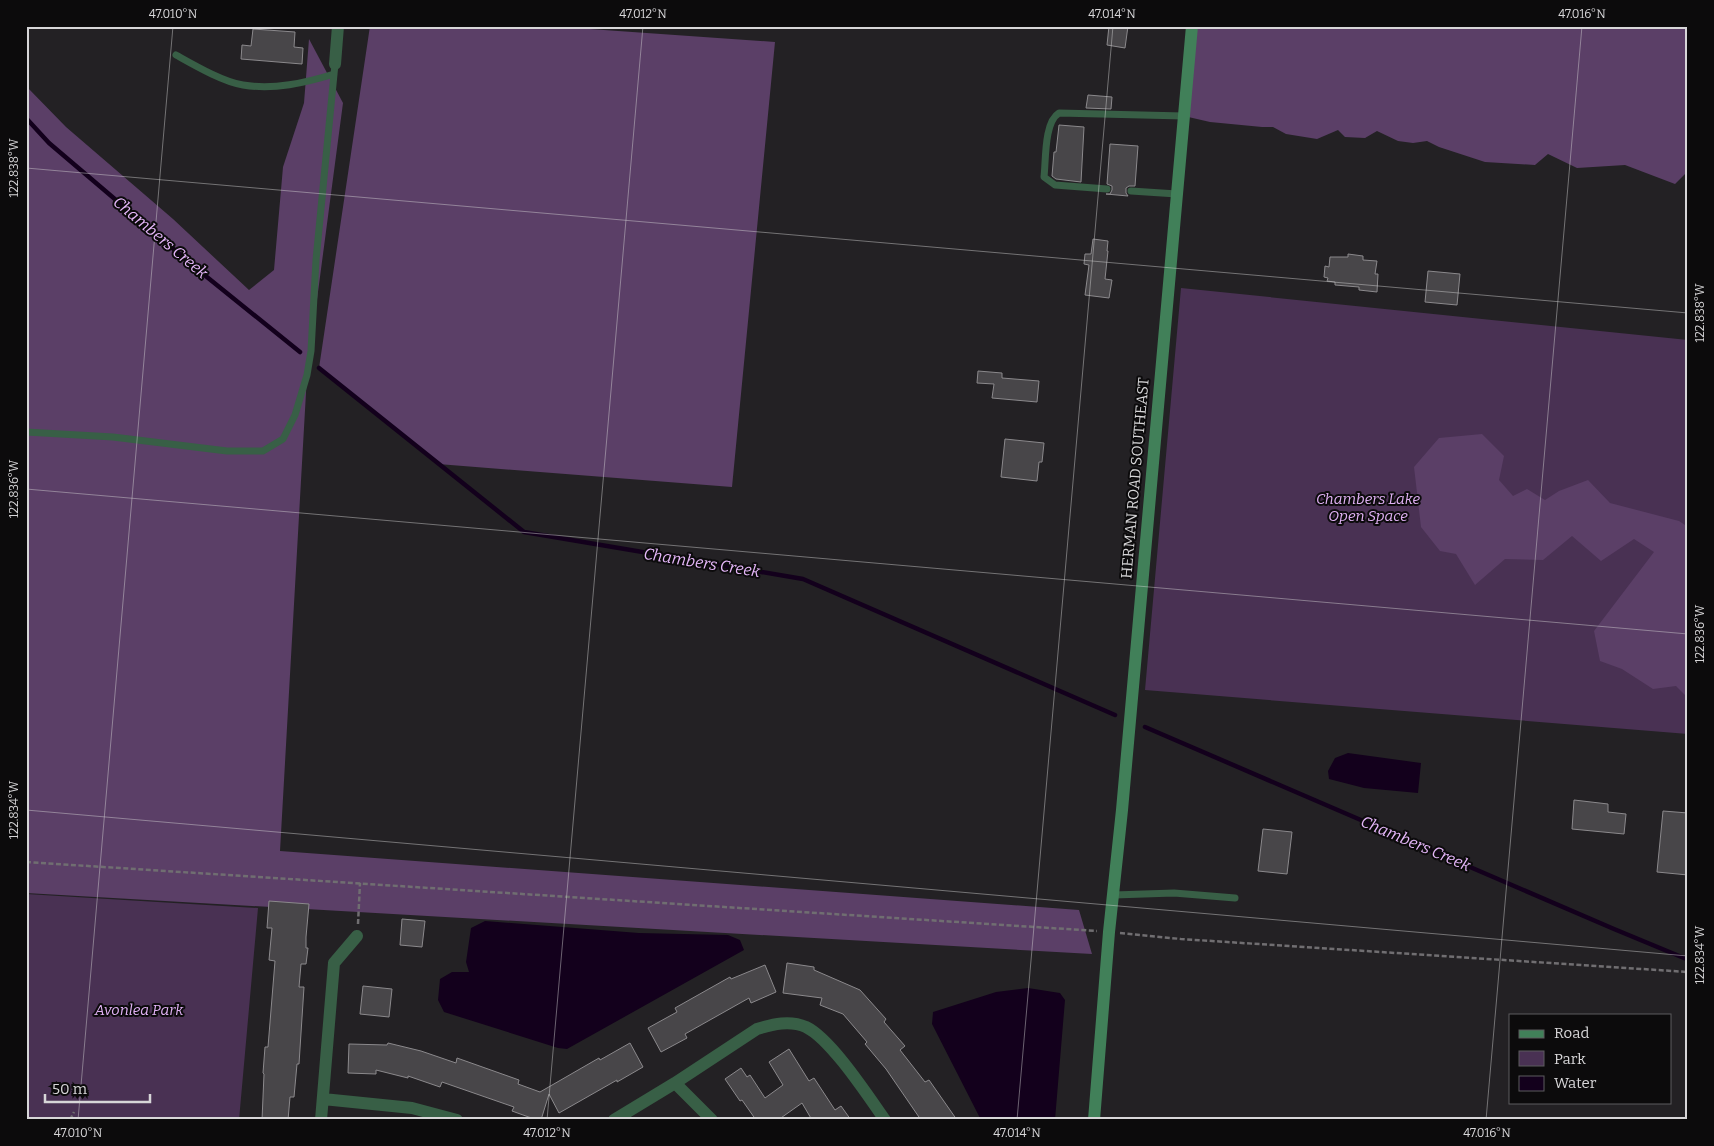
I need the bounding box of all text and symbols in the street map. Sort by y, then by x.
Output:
text: 47.010°N [149,7,198,21]
text: 47.012°N [619,7,667,21]
text: 47.014°N [1088,7,1136,21]
text: 47.016°N [1558,7,1606,21]
text: 122.838°W [7,138,21,198]
water label: Chambers Creek [109,192,212,283]
text: 122.838°W [1693,283,1707,343]
street label: HERMAN ROAD SOUTHEAST [1117,377,1153,579]
text: 122.836°W [7,459,21,518]
park label: Chambers Lake Open Space [1316,490,1421,525]
water label: Chambers Creek [642,544,762,581]
text: 122.836°W [1693,604,1707,663]
text: 122.834°W [7,780,21,839]
water label: Chambers Creek [1358,812,1474,875]
text: 122.834°W [1693,925,1707,984]
park label: Avonlea Park [94,1001,184,1019]
legend [1509,1014,1672,1104]
text: Road [1554,1024,1589,1042]
text: Park [1554,1050,1586,1068]
scale bar [45,1071,150,1103]
text: Water [1554,1074,1597,1092]
text: 50 m [52,1080,88,1098]
text: 47.010°N [54,1126,103,1140]
text: 47.012°N [523,1126,571,1140]
text: 47.014°N [993,1126,1041,1140]
text: 47.016°N [1463,1126,1511,1140]

